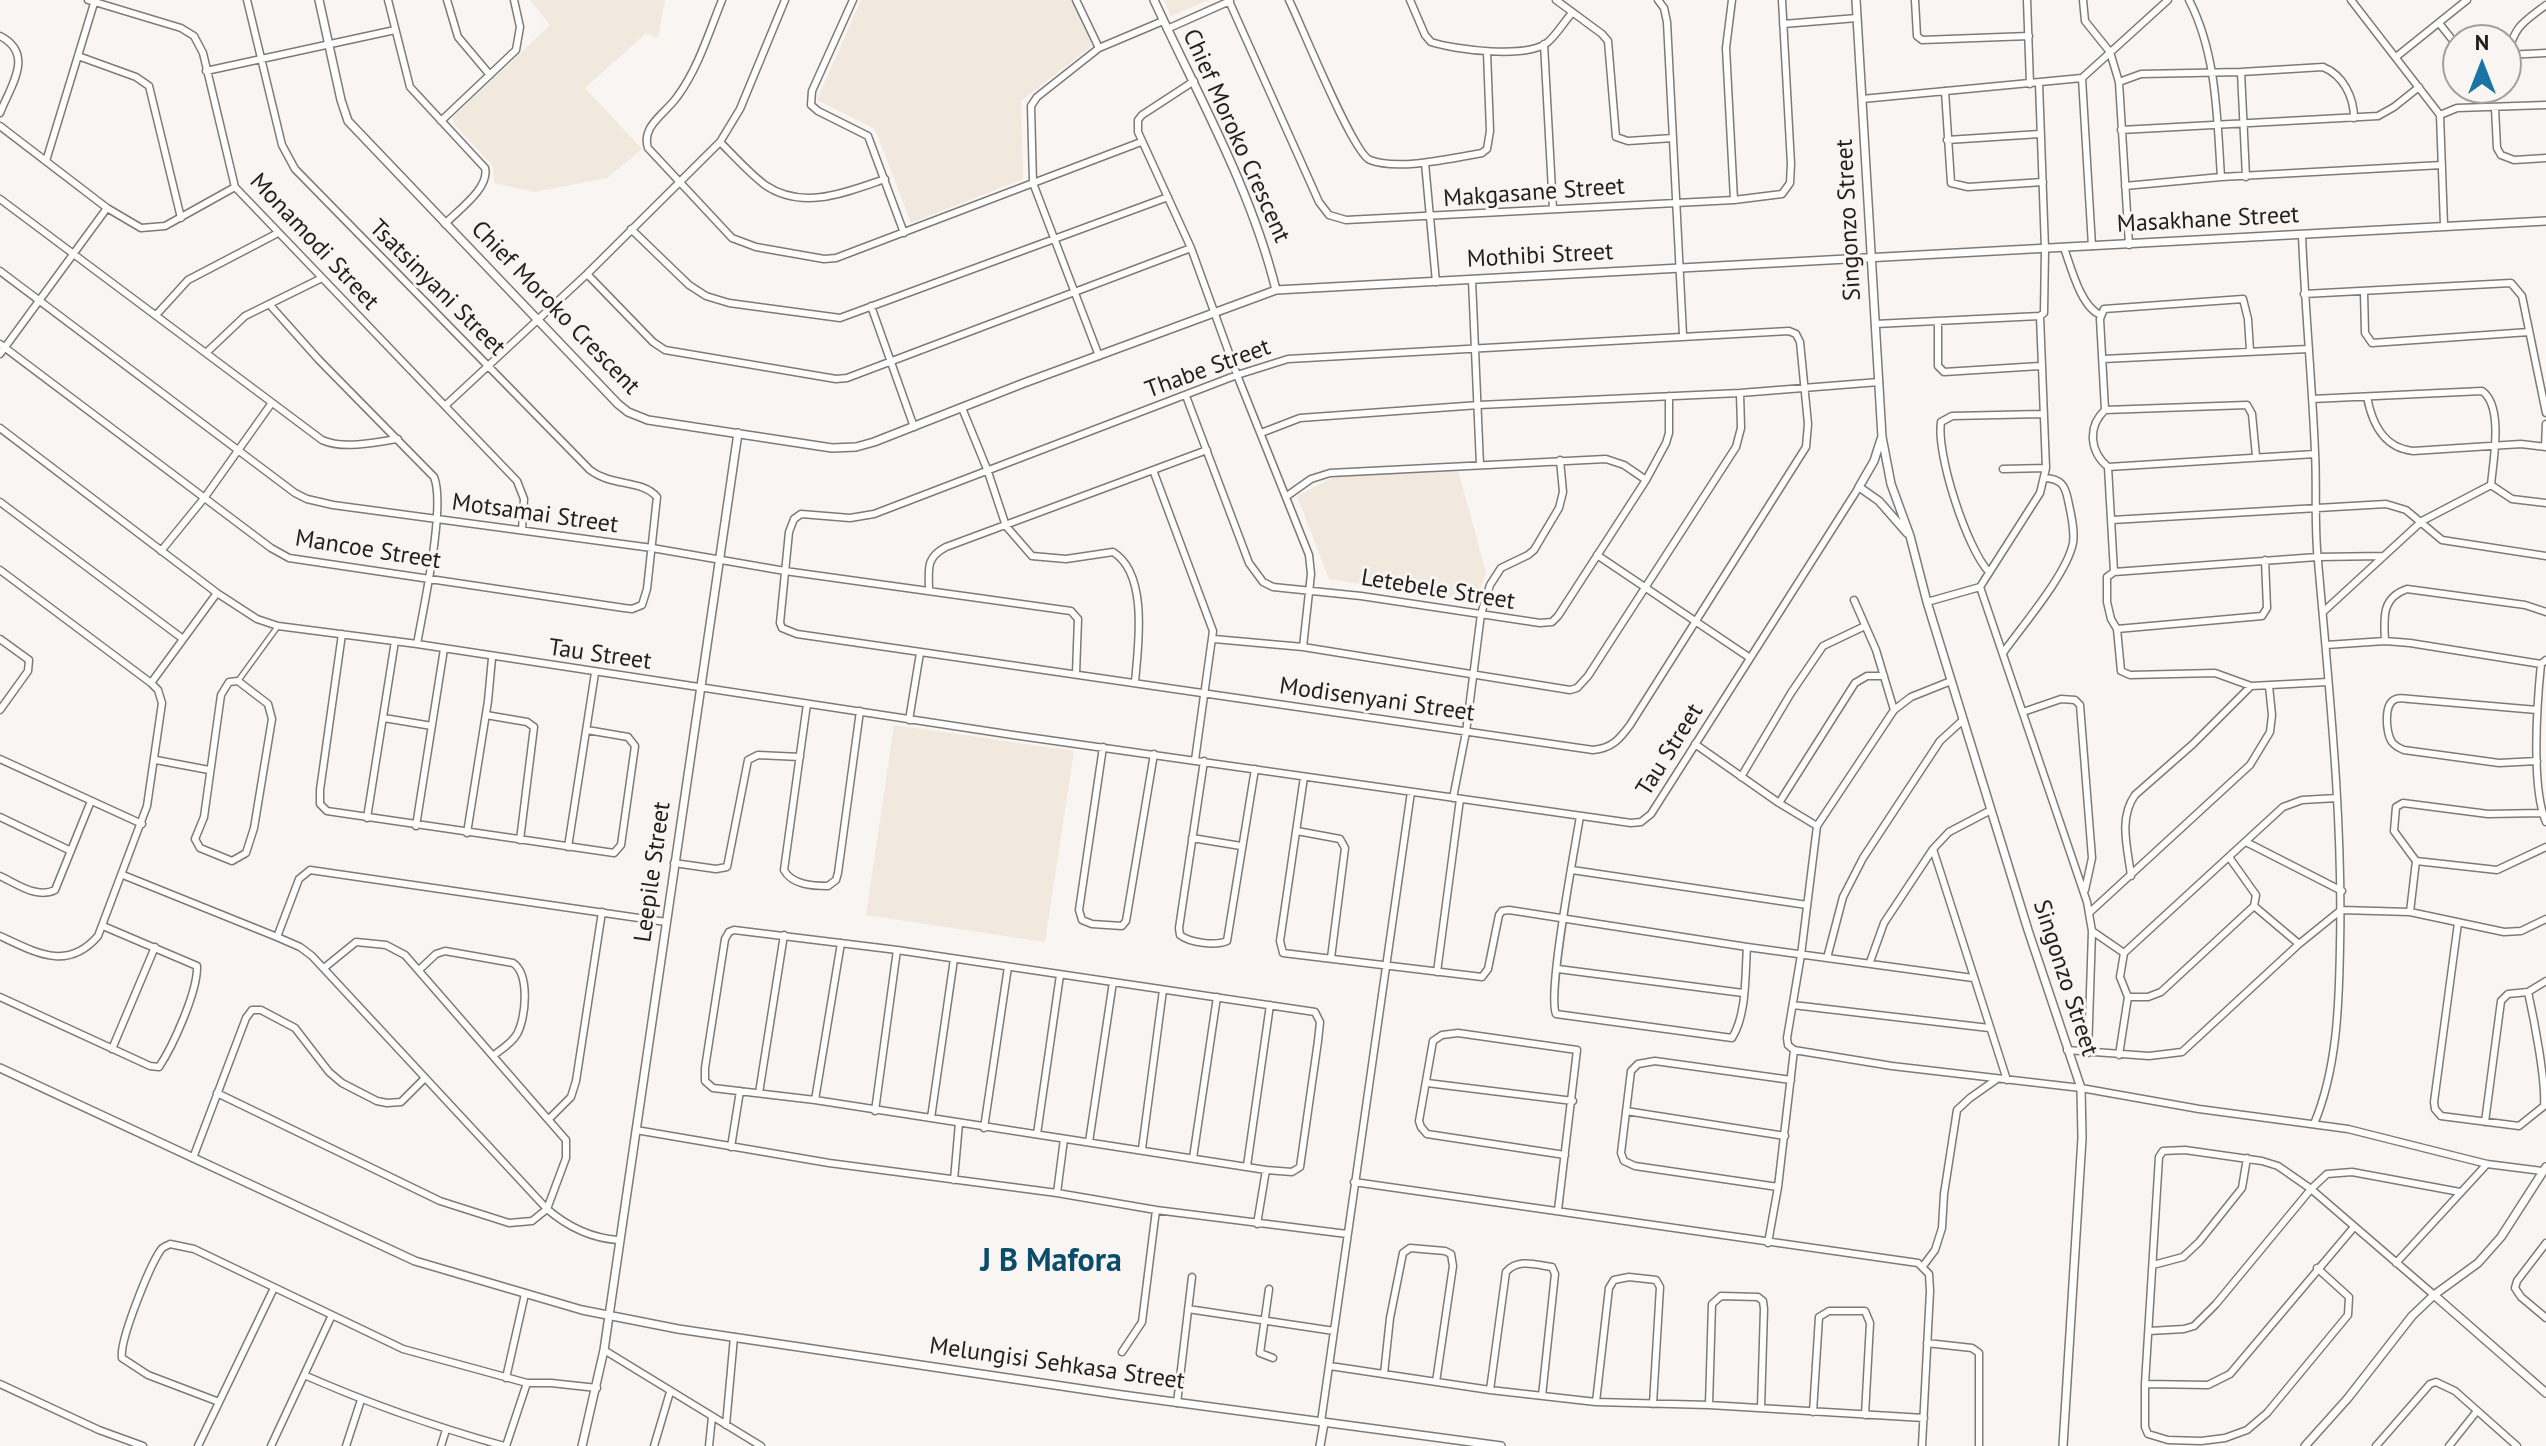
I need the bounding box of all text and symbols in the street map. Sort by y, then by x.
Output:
north arrow [2442,24,2522,104]
street label: Chief Moroko Crescent [1176,25,1296,247]
text: N [2475,28,2489,56]
street label: Singonzo Street [1830,138,1868,302]
street label: Monamodi Street [243,168,385,316]
street label: Makgasane Street [1442,172,1626,214]
street label: Masakhane Street [2116,201,2300,239]
street label: Tsatsinyani Street [363,214,511,362]
street label: Chief Moroko Crescent [465,215,645,401]
street label: Mothibi Street [1466,238,1614,274]
street label: Thabe Street [1141,333,1275,405]
street label: Motsamai Street [450,488,620,540]
street label: Mancoe Street [293,524,443,576]
street label: Letebele Street [1359,564,1517,616]
street label: Tau Street [547,634,653,676]
street label: Modisenyani Street [1277,672,1477,728]
street label: Tau Street [1630,699,1710,801]
street label: Leepile Street [629,800,677,944]
street label: Singonzo Street [2026,896,2104,1060]
district label: J B Mafora [980,1243,1122,1281]
street label: Melungisi Sehkasa Street [927,1332,1187,1396]

